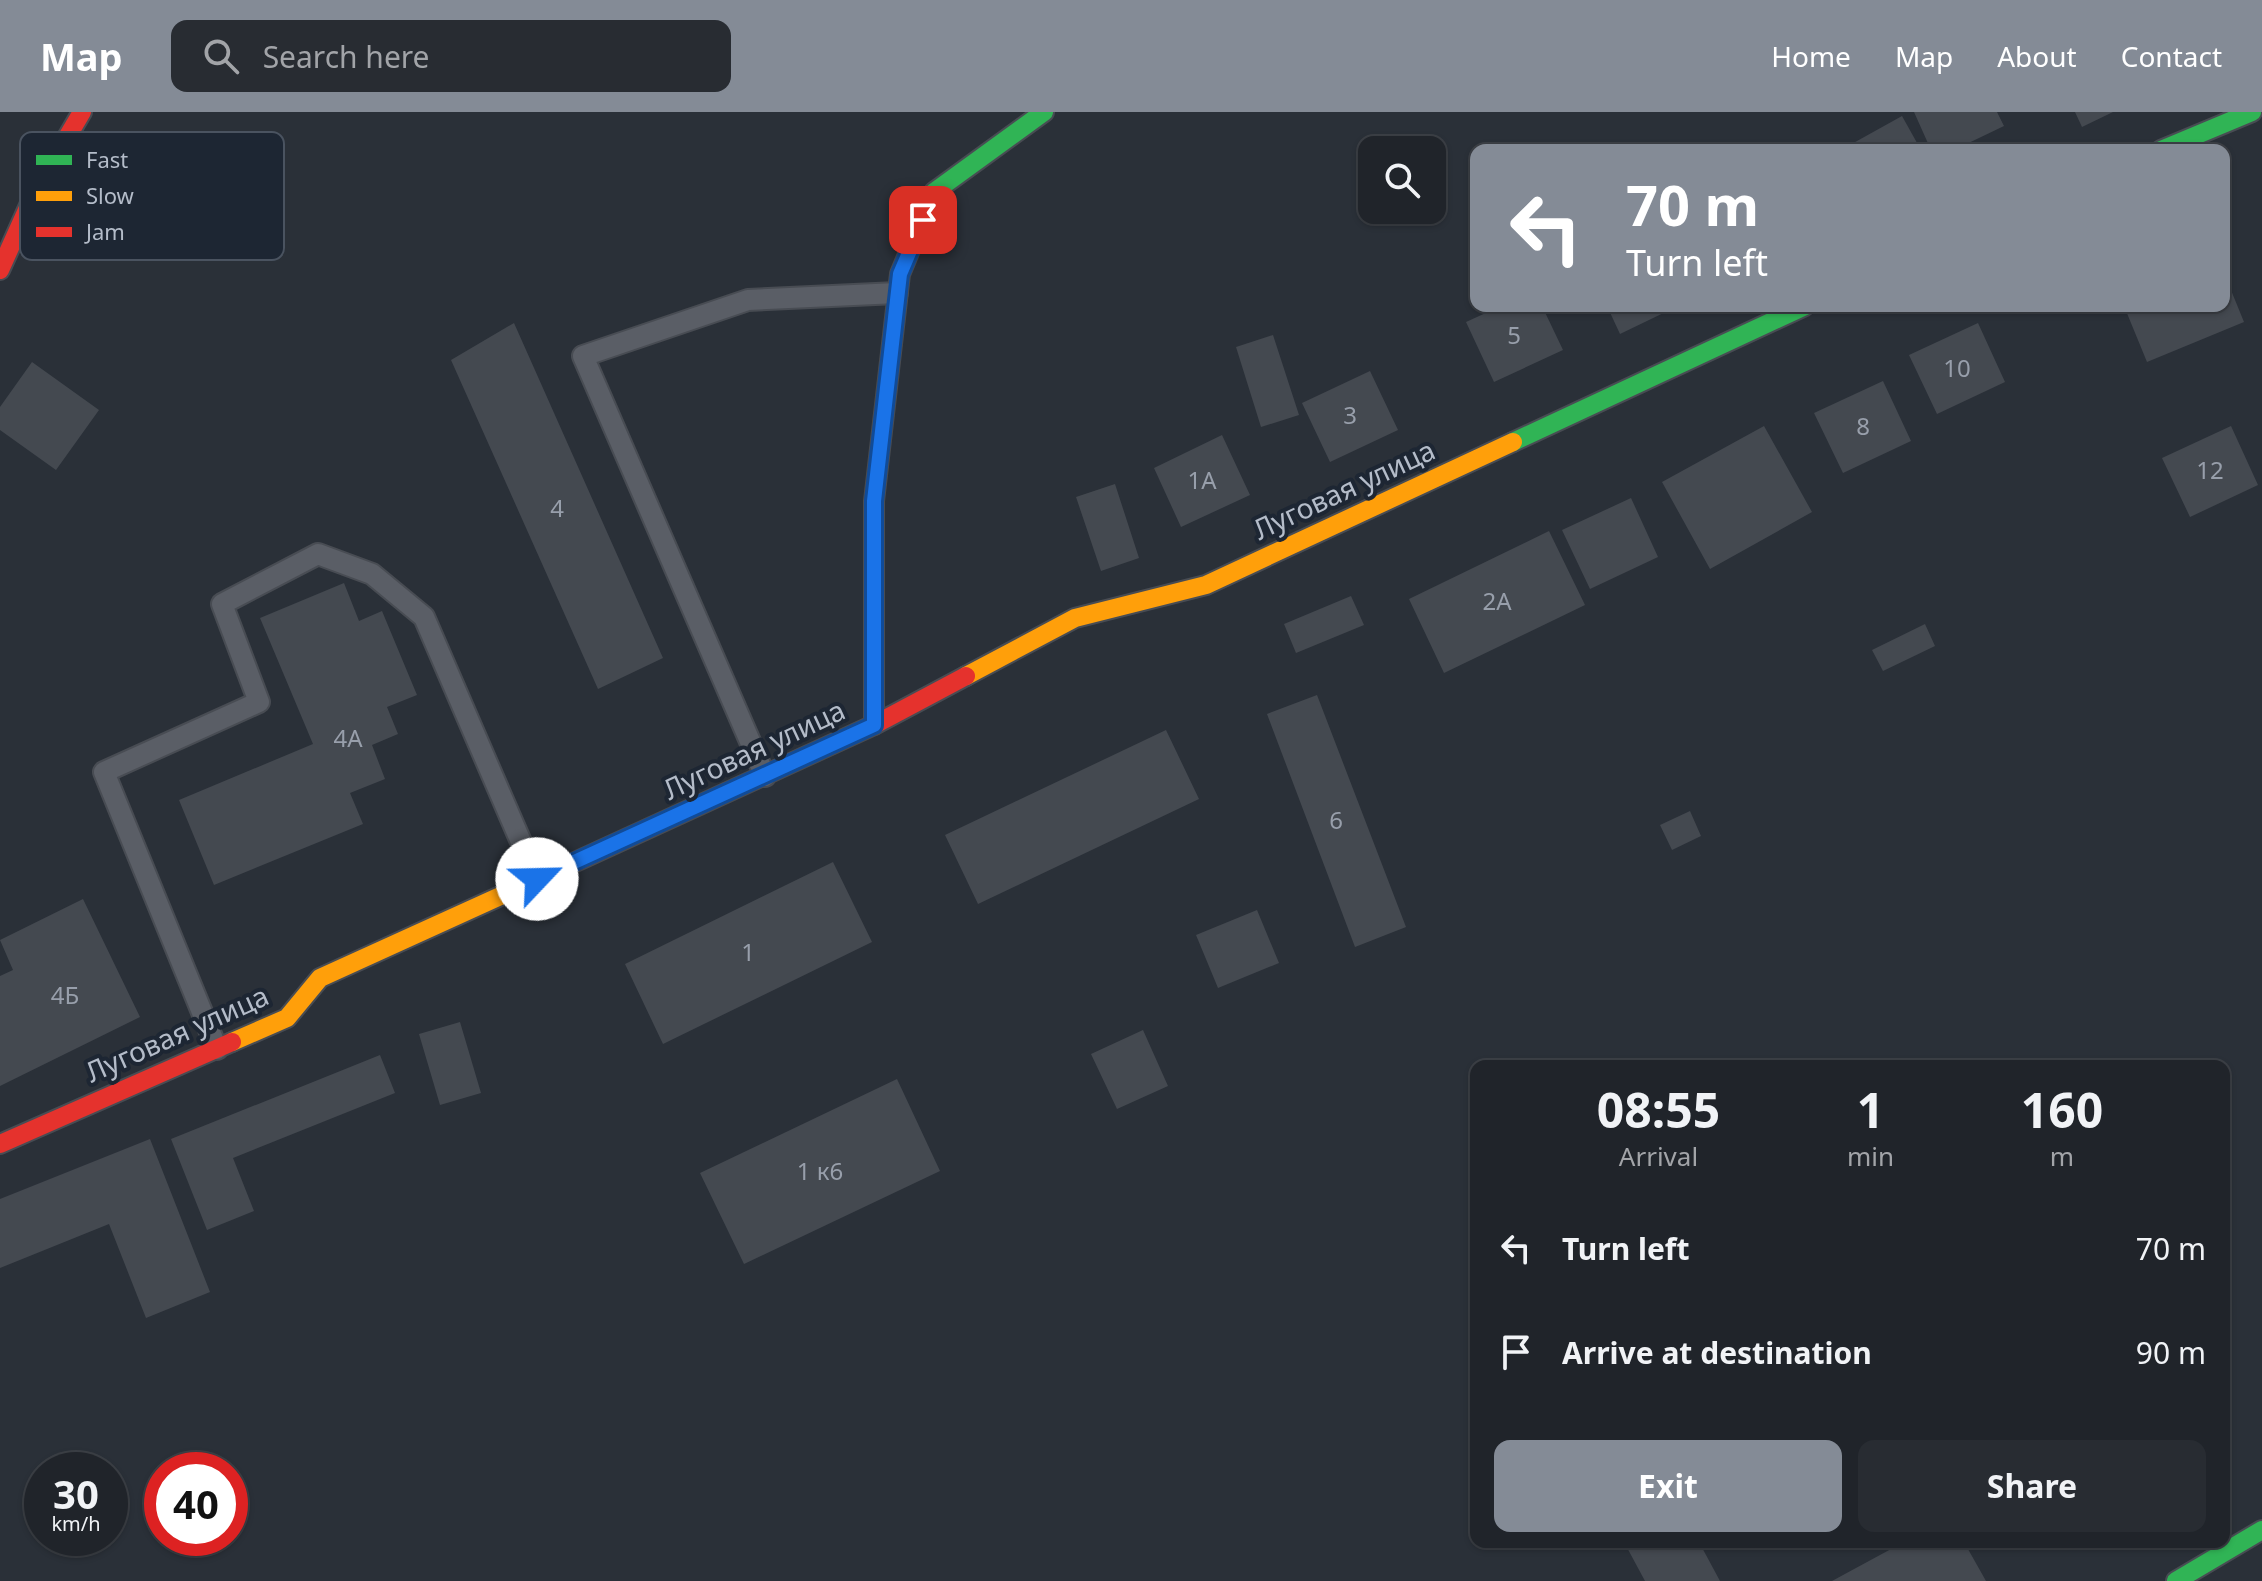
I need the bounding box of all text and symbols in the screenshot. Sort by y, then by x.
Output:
search box [171,20,731,92]
text: Map [40,30,123,82]
icon: search [199,34,243,78]
text: Search here [263,36,430,77]
text: Home [1771,37,1851,75]
text: Map [1895,37,1953,75]
text: About [1997,37,2077,75]
text: Contact [2121,37,2222,75]
legend [20,132,284,260]
map controls [1358,136,1446,224]
button: search [1358,136,1446,224]
text: Fast [86,144,128,174]
text: 70 m [1626,166,1759,242]
icon: left [1494,176,1598,280]
text: Slow [86,180,135,210]
pin [889,186,957,254]
icon: arrive [901,198,945,242]
text: Jam [84,216,125,246]
text: Turn left [1626,238,1768,287]
house number: 5 [1507,318,1521,351]
house number: 10 [1943,351,1971,384]
house number: 3 [1343,398,1357,431]
house number: 8 [1856,409,1870,442]
street label: Луговая улица [1246,430,1441,548]
house number: 12 [2196,453,2224,486]
house number: 1А [1187,463,1217,496]
house number: 4 [550,491,564,524]
house number: 2А [1482,584,1512,617]
street label: Луговая улица [656,690,851,808]
house number: 4А [333,721,363,754]
house number: 6 [1329,803,1343,836]
position arrow [495,837,579,921]
house number: 1 [741,935,755,968]
street label: Луговая улица [79,976,274,1090]
house number: 4Б [51,978,79,1011]
text: 08:55 [1597,1077,1720,1142]
text: 1 [1857,1077,1884,1142]
text: 160 [2021,1077,2103,1142]
text: Arrival [1619,1138,1698,1174]
text: min [1847,1138,1894,1174]
text: m [2050,1138,2074,1174]
house number: 1 к6 [797,1154,843,1187]
icon: left [1494,1226,1538,1270]
text: Turn left [1562,1228,1690,1269]
text: 70 m [2136,1228,2206,1269]
icon: arrive [1494,1330,1538,1374]
text: Arrive at destination [1562,1332,1872,1373]
text: 90 m [2136,1332,2206,1373]
button: Exit [1494,1440,1842,1532]
button: Share [1858,1440,2206,1532]
speed limit sign: 40 [144,1452,248,1556]
text: 30 [53,1466,99,1521]
text: km/h [51,1510,101,1537]

